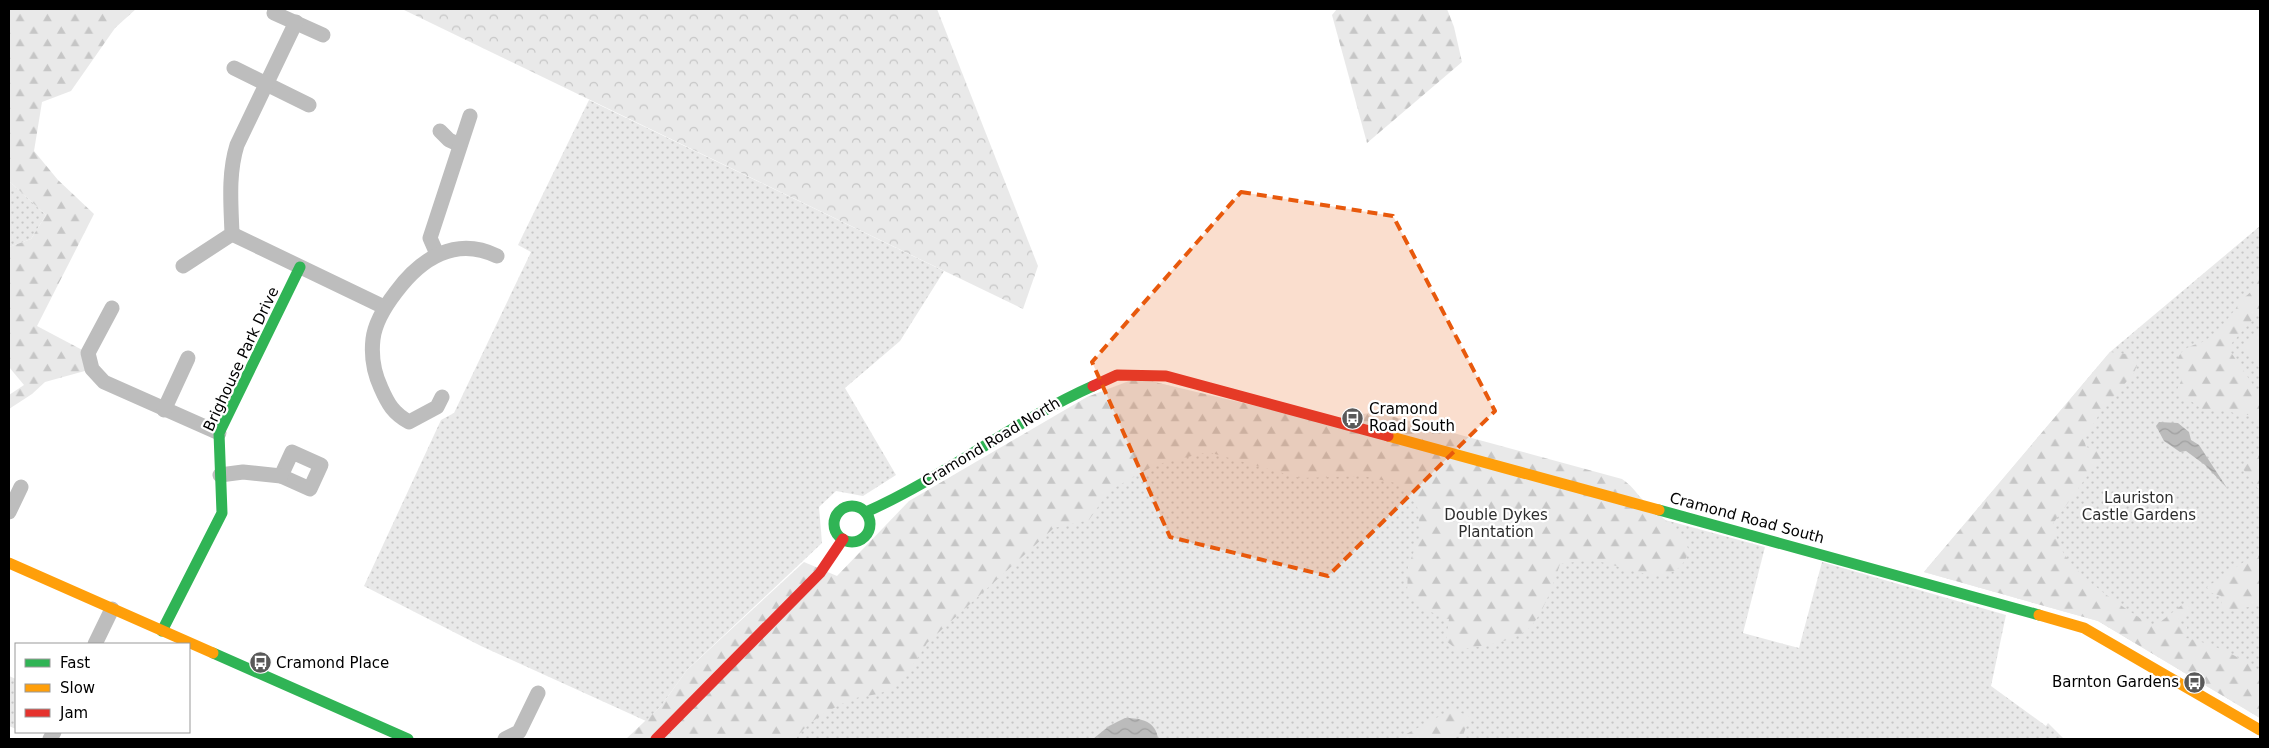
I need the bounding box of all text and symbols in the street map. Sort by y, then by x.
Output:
street label: Brighouse Park Drive [200,284,282,434]
street label: Cramond Road North [919,394,1063,490]
place label: Cramond Road South [1369,400,1455,435]
bus stop icon: Cramond Road South [1341,406,1365,430]
street label: Cramond Road South [1668,489,1826,547]
park label: Lauriston Castle Gardens [2082,489,2196,524]
park label: Double Dykes Plantation [1444,506,1548,541]
legend [15,643,190,733]
bus stop icon: Cramond Place [248,651,272,675]
text: Fast [60,654,90,672]
place label: Cramond Place [276,654,389,672]
bus stop icon: Barnton Gardens [2183,670,2207,694]
place label: Barnton Gardens [2052,673,2179,691]
text: Slow [60,679,95,697]
text: Jam [59,704,88,722]

